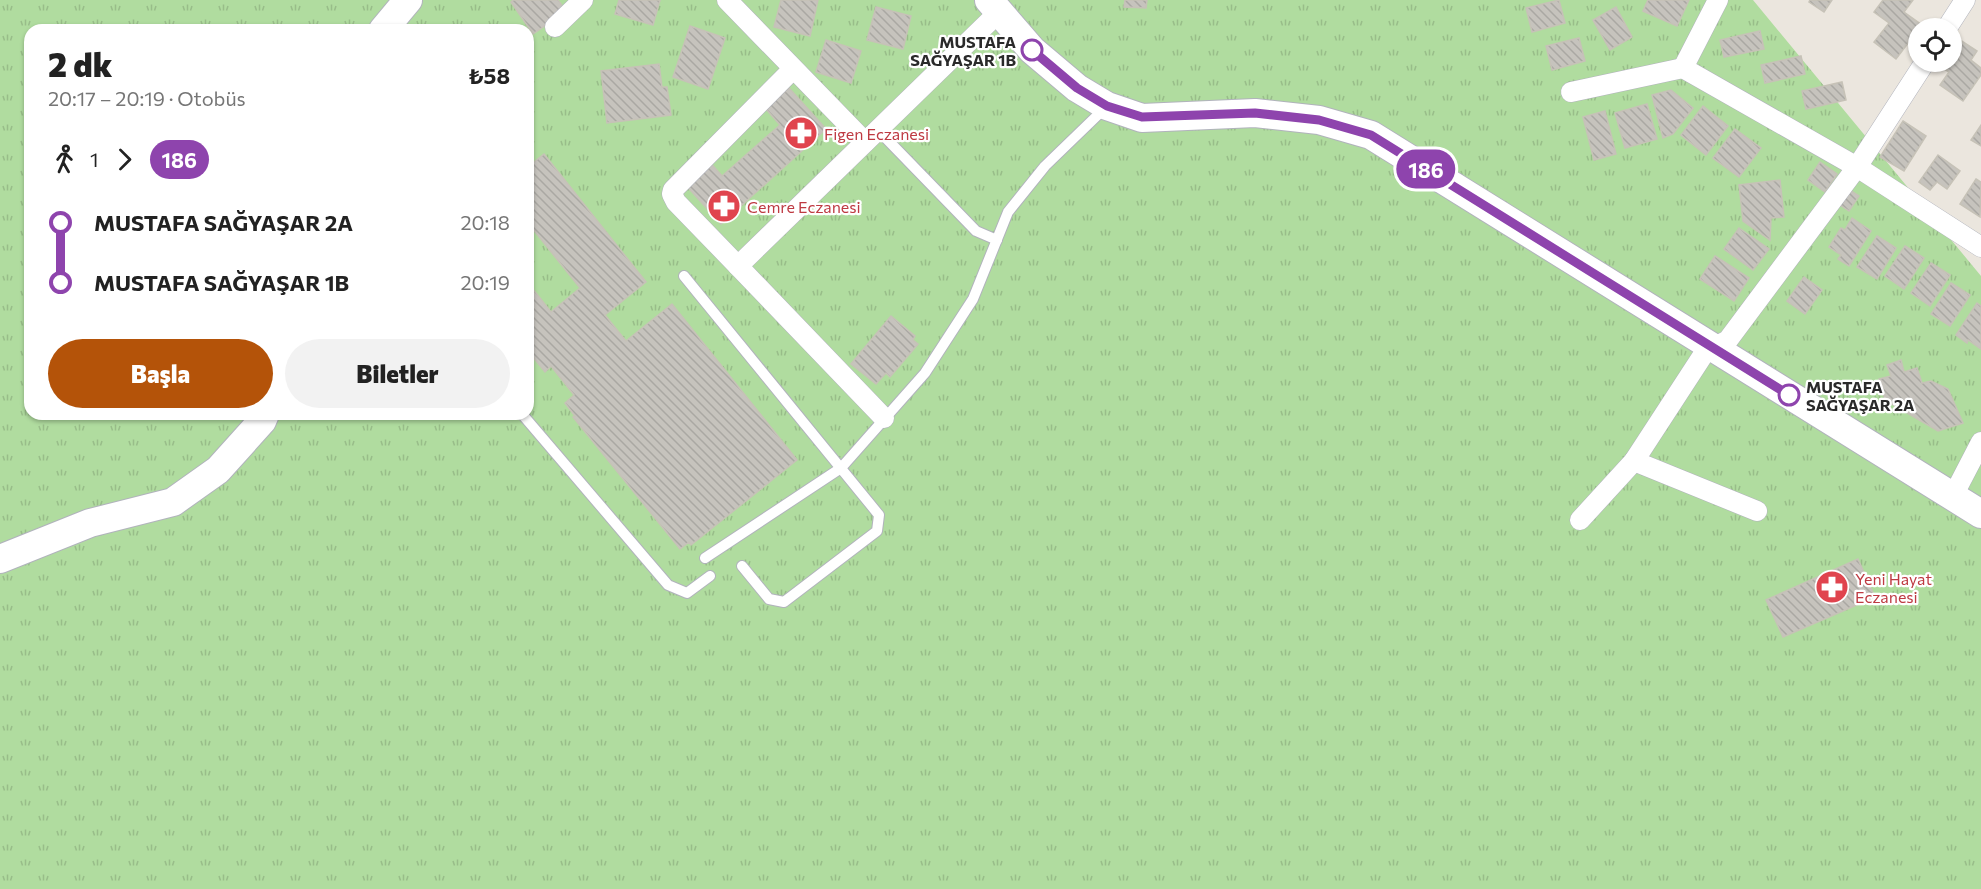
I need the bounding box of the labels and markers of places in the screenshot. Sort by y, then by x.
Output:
place label: MUSTAFA SAĞYAŞAR 1B [910,32,1016,69]
marker: MUSTAFA SAĞYAŞAR 1B [1021,39,1043,61]
pharmacy icon: Figen Eczanesi [783,115,819,151]
place label: Figen Eczanesi [824,124,929,143]
pharmacy icon: Cemre Eczanesi [706,188,742,224]
place label: Cemre Eczanesi [747,197,861,216]
place label: MUSTAFA SAĞYAŞAR 2A [1806,377,1915,414]
marker: MUSTAFA SAĞYAŞAR 2A [1778,384,1800,406]
pharmacy icon: Yeni Hayat Eczanesi [1814,569,1850,605]
place label: Yeni Hayat Eczanesi [1855,569,1932,606]

